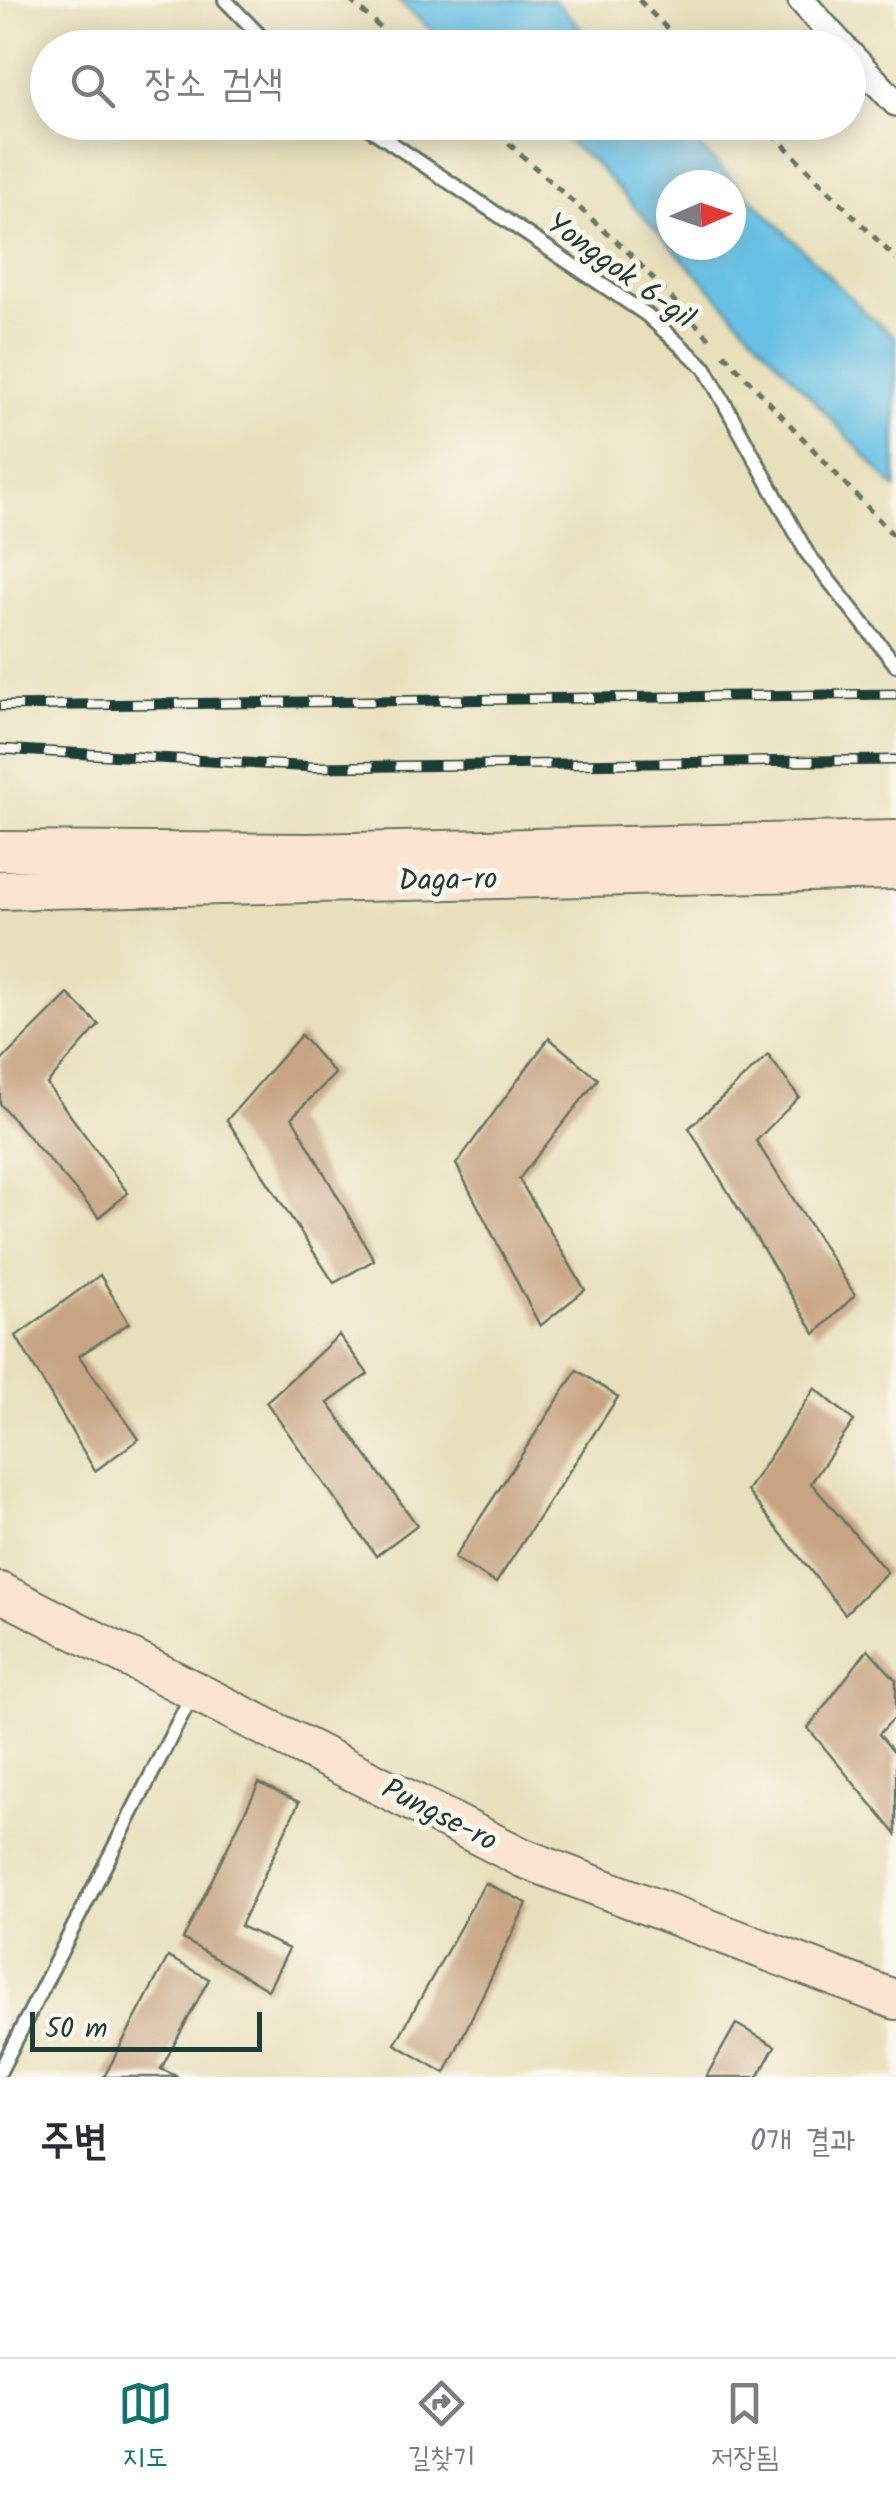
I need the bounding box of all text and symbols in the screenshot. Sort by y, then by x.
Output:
search box [30,30,866,140]
text: 장소 검색 [145,55,283,115]
icon: search [65,58,120,113]
north arrow [656,170,746,260]
street label: Yonggok 6-gil [535,201,705,343]
street label: Daga-ro [398,856,498,906]
street label: Pungse-ro [373,1766,505,1866]
scale bar [30,2007,262,2052]
text: 50 m [45,2007,108,2052]
text: 주변 [40,2109,108,2176]
text: 0개 결과 [750,2117,856,2168]
tab: 지도 [118,2376,173,2481]
tab: 길찾기 [408,2376,475,2481]
tab: 저장됨 [711,2376,778,2481]

